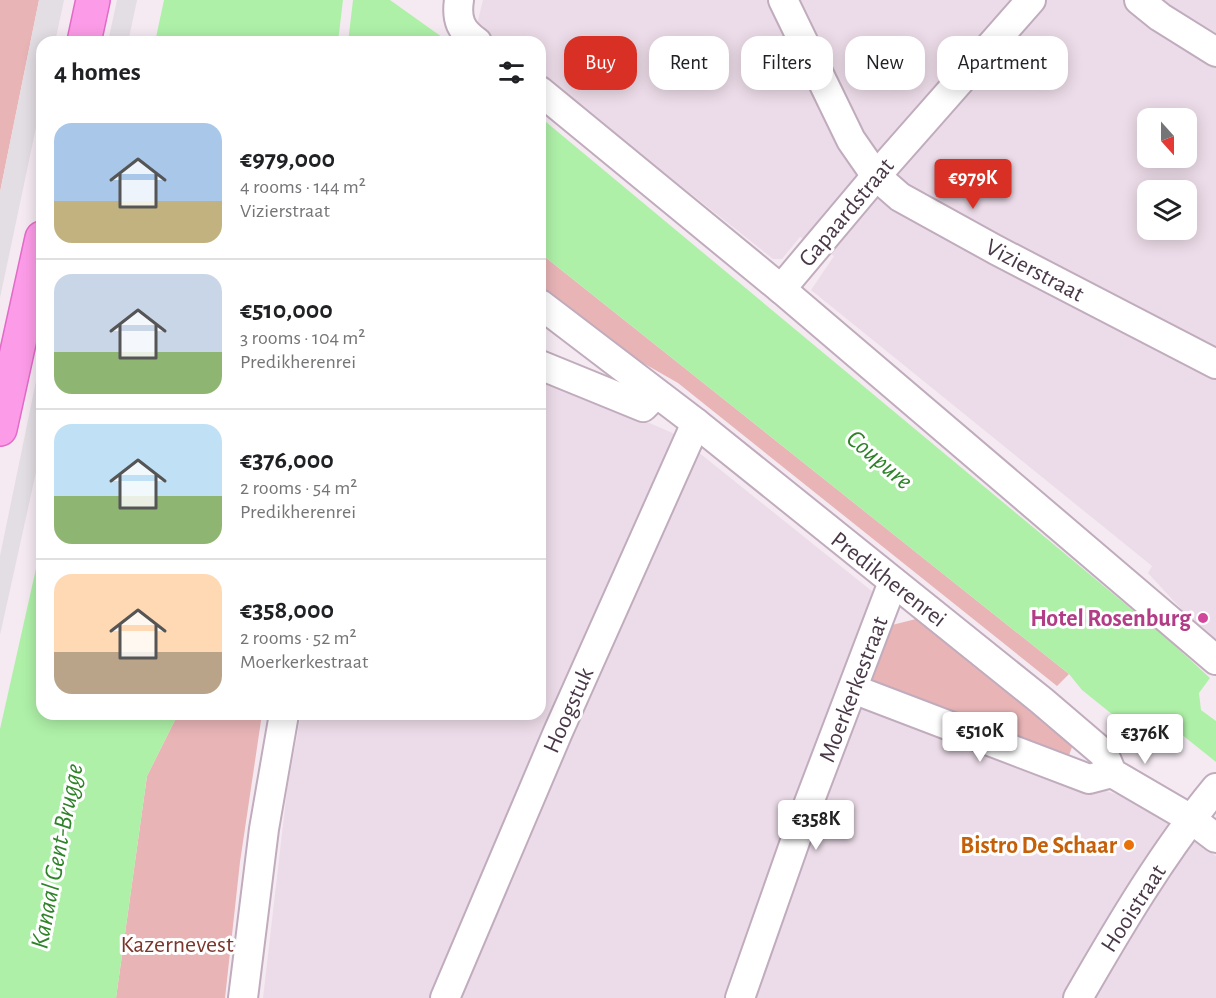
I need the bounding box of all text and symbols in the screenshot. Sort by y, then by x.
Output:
chip: Buy [564,36,637,90]
chip: Rent [649,36,729,90]
chip: Filters [741,36,833,90]
chip: New [845,36,925,90]
chip: Apartment [937,36,1068,90]
icon: filters [495,56,528,89]
text: 4 homes [54,59,141,85]
north arrow [1137,108,1197,168]
map controls [1137,108,1197,240]
text: €979,000 [240,146,335,172]
icon: home [102,147,174,219]
street label: Gapaardstraat [795,154,899,271]
pin: €979K [931,159,1015,210]
text: €979K [949,168,997,188]
text: 4 rooms · 144 m² [240,177,366,197]
button: layers [1137,180,1197,240]
text: Vizierstraat [240,201,330,221]
street label: Vizierstraat [981,235,1088,307]
text: €510,000 [240,297,333,323]
icon: home [102,298,174,370]
text: 3 rooms · 104 m² [240,328,365,348]
text: Predikherenrei [240,352,356,372]
water label: Coupure [841,425,917,495]
text: €376,000 [240,447,334,473]
icon: home [102,448,174,520]
text: 2 rooms · 54 m² [240,478,357,498]
text: Predikherenrei [240,502,356,522]
street label: Predikherenrei [826,527,951,632]
text: €358,000 [240,597,334,623]
icon: home [102,598,174,670]
place label: Hotel Rosenburg [1030,607,1192,631]
marker: Hotel Rosenburg [1196,611,1210,625]
street label: Moerkerkestraat [815,613,893,766]
text: 2 rooms · 52 m² [240,628,357,648]
text: Moerkerkestraat [240,652,368,672]
street label: Hoogstuk [539,664,598,757]
pin: €510K [938,712,1022,763]
pin: €376K [1103,714,1187,765]
text: €510K [956,721,1004,741]
text: €376K [1121,723,1169,743]
water label: Kanaal Gent-Brugge [26,761,88,951]
pin: €358K [774,800,858,851]
text: €358K [792,809,840,829]
place label: Bistro De Schaar [960,834,1118,858]
marker: Bistro De Schaar [1122,838,1136,852]
street label: Hooistraat [1097,860,1171,957]
park label: Kazernevest [120,933,234,957]

